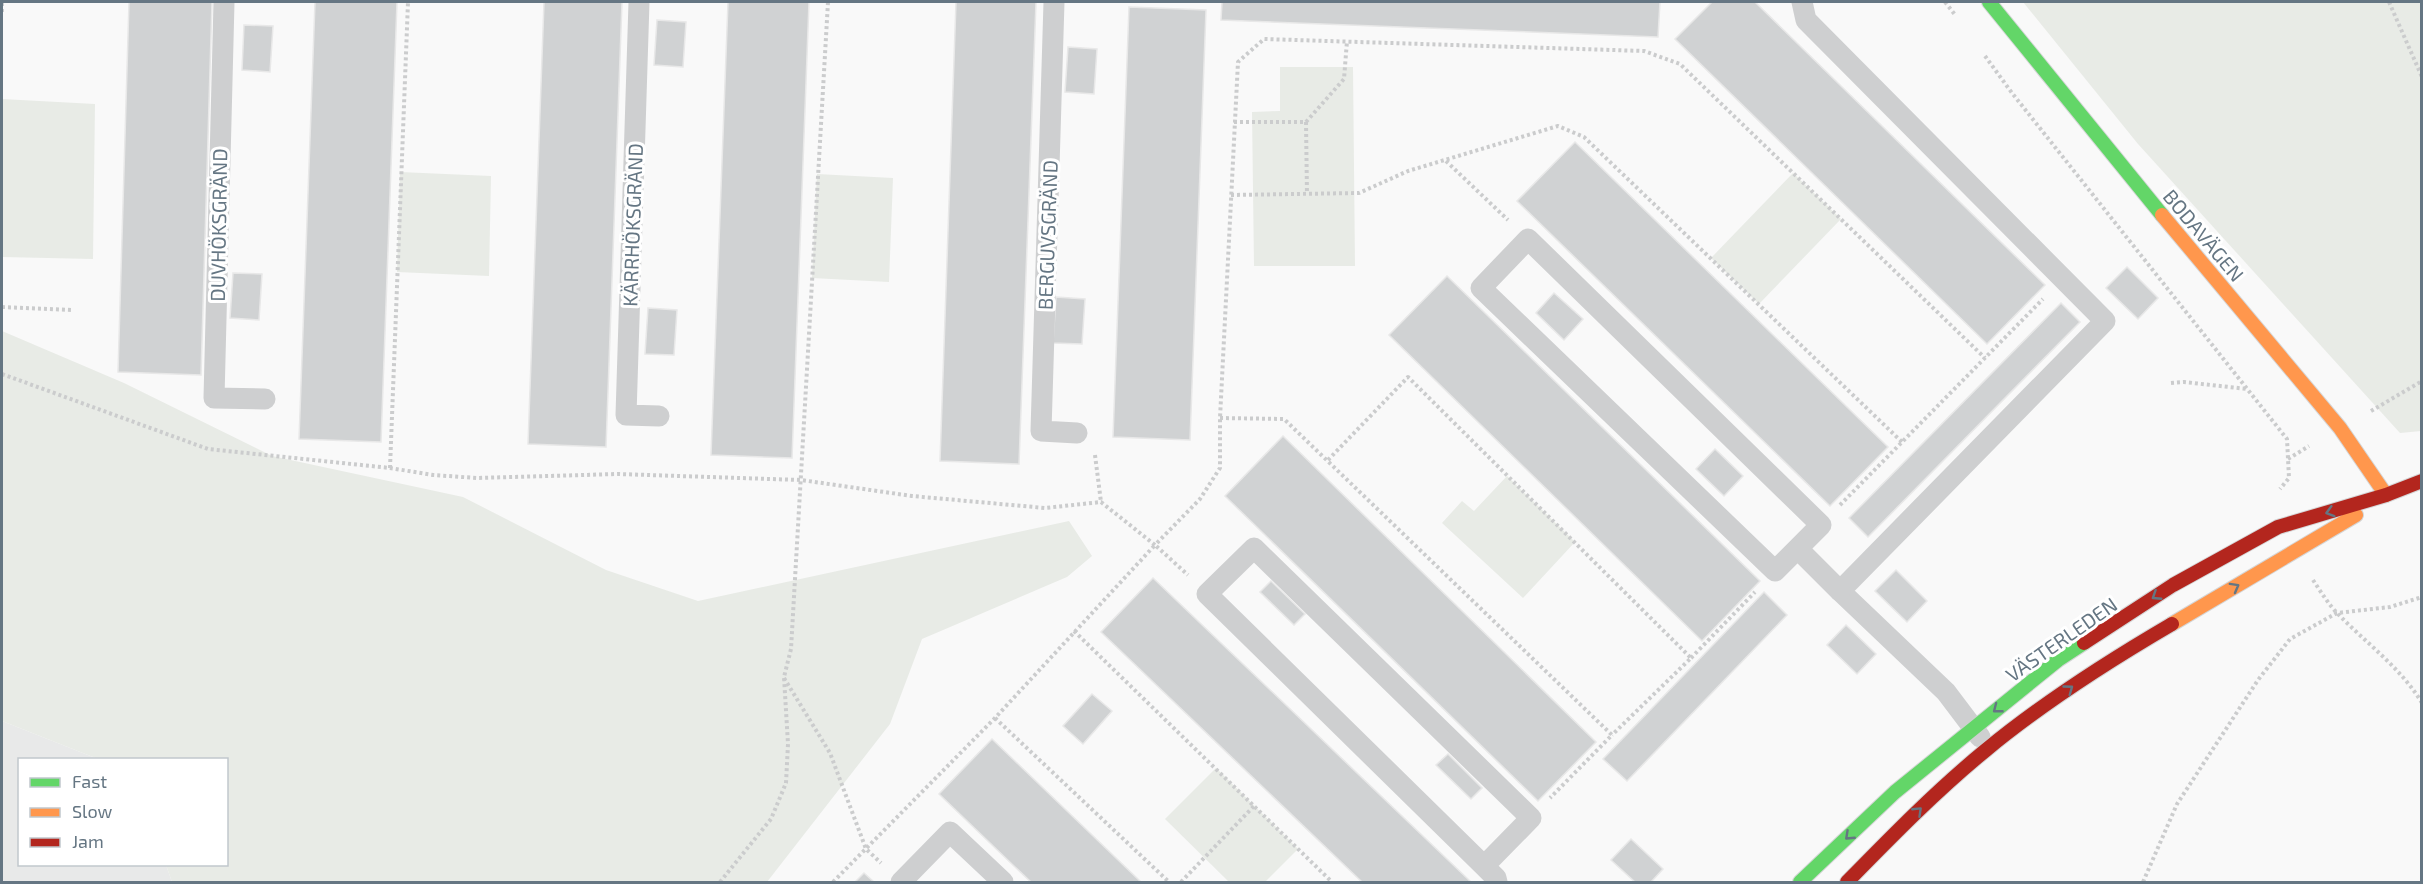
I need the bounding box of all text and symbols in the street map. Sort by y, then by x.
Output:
street label: KÄRRHÖKSGRÄND [617,143,647,307]
street label: DUVHÖKSGRÄND [205,148,231,302]
street label: BERGUVSGRÄND [1032,160,1062,310]
street label: BODAVÄGEN [2159,184,2249,286]
one-way arrow [2325,505,2336,517]
one-way arrow [2229,583,2239,594]
one-way arrow [2152,589,2162,601]
street label: VÄSTERLEDEN [2001,592,2121,686]
one-way arrow [2063,685,2074,696]
one-way arrow [1993,701,2004,712]
legend [18,758,228,866]
text: Fast [72,770,107,792]
text: Slow [72,800,113,822]
one-way arrow [1911,807,1921,818]
one-way arrow [1845,829,1856,840]
text: Jam [72,830,104,852]

